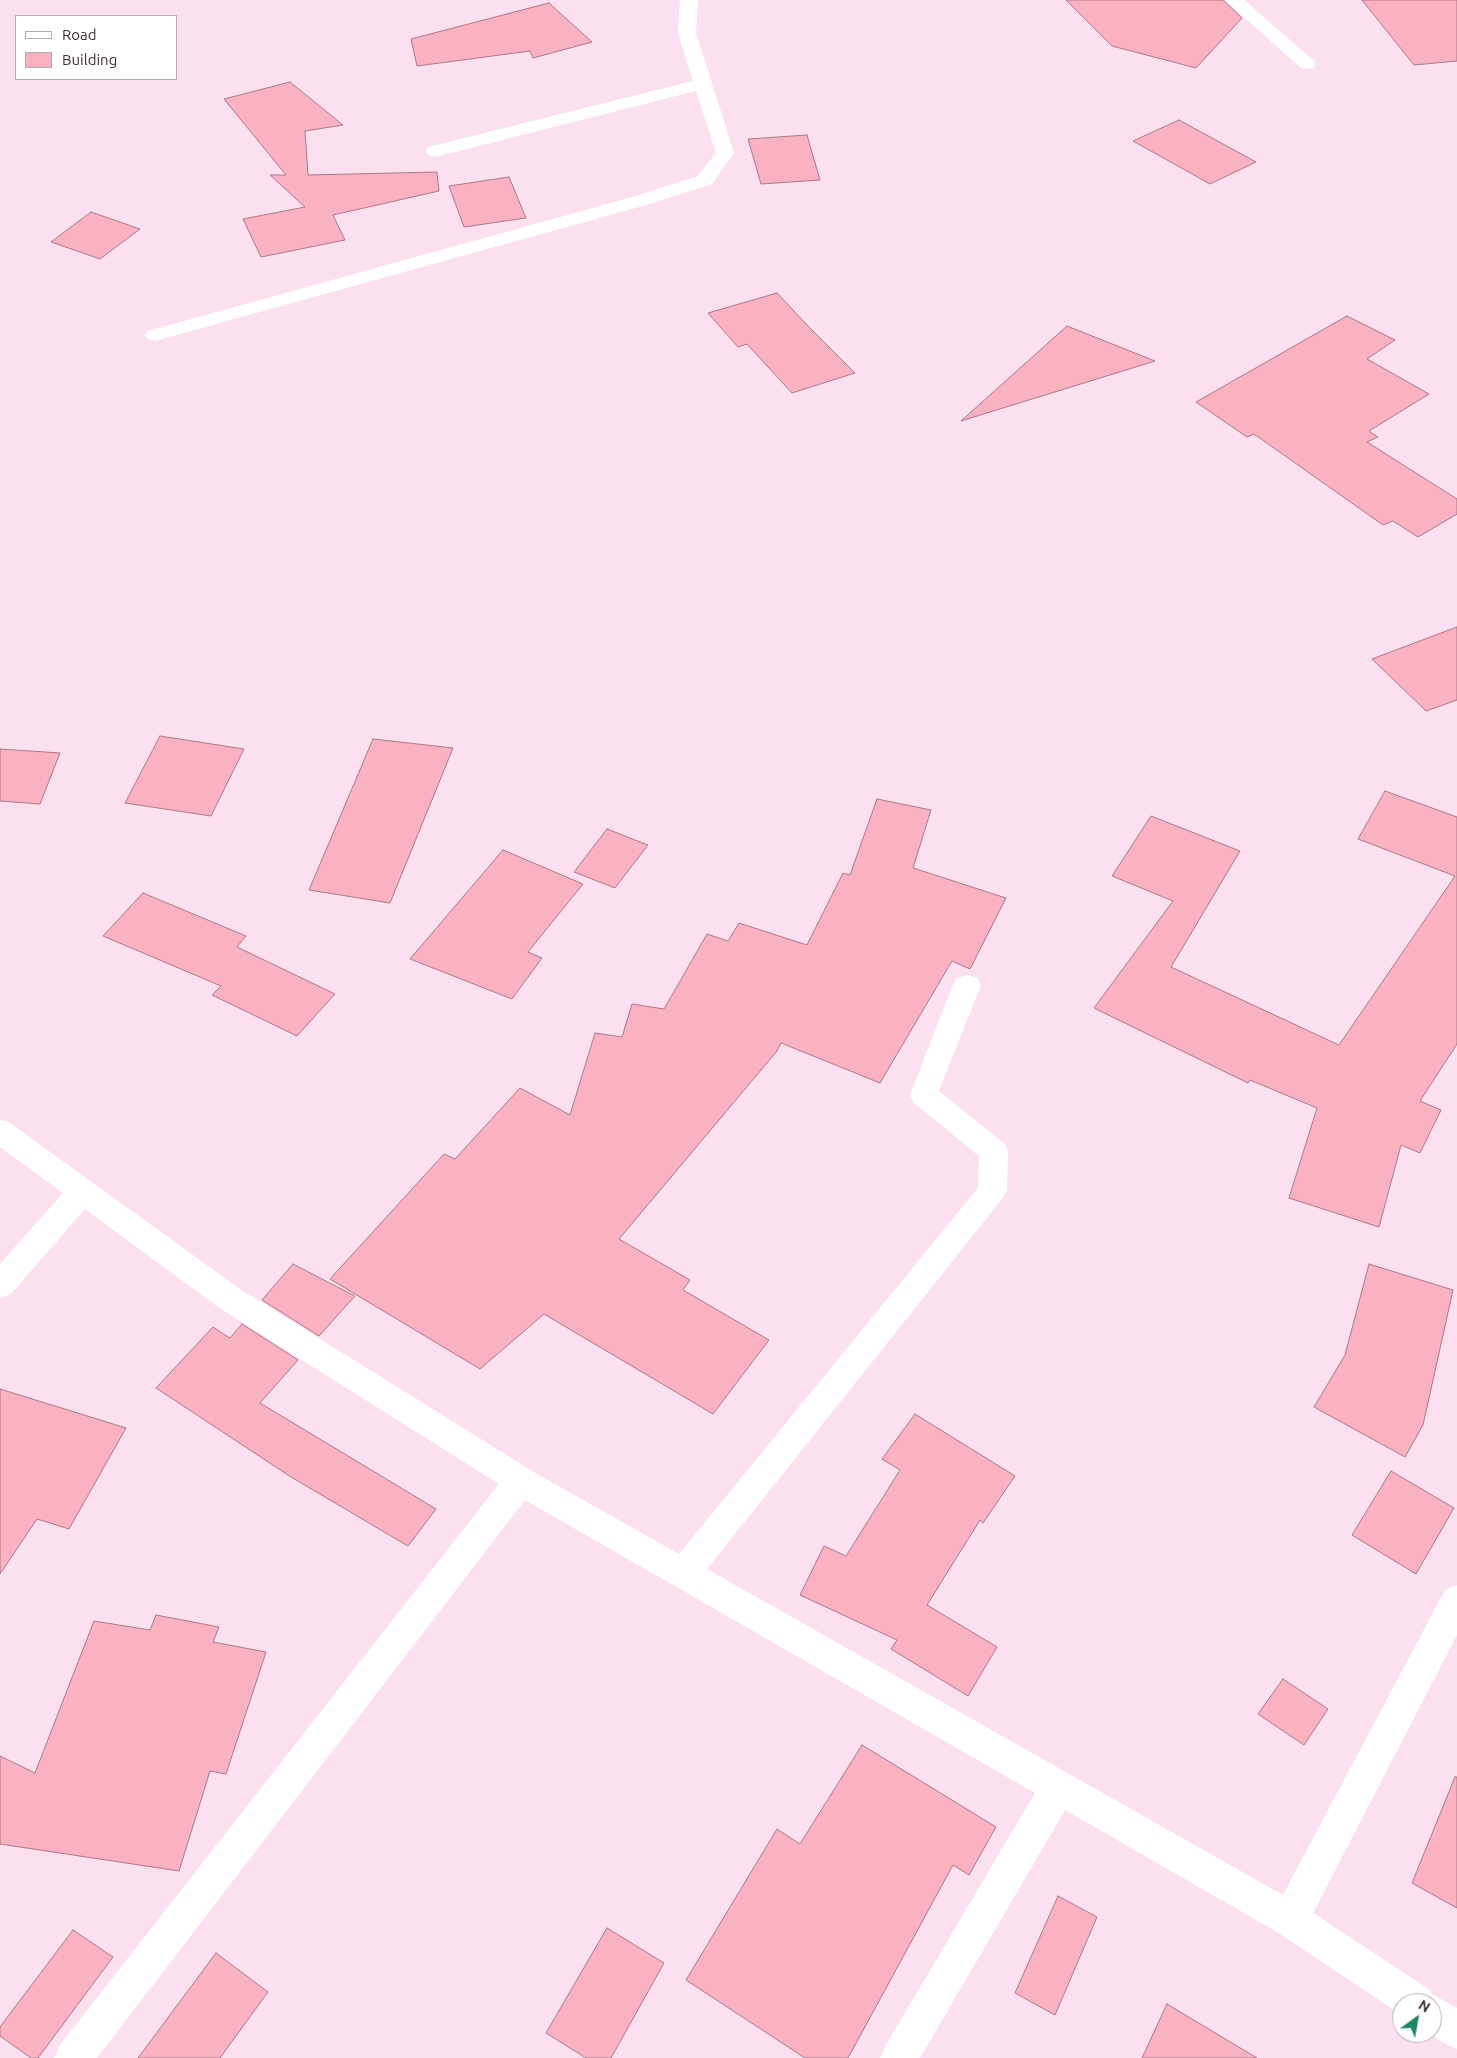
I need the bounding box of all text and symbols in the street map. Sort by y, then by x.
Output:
legend [15,15,178,80]
text: Road [62,26,97,43]
text: Building [62,51,117,68]
north arrow [1392,1993,1442,2043]
text: N [1416,1997,1433,2016]

